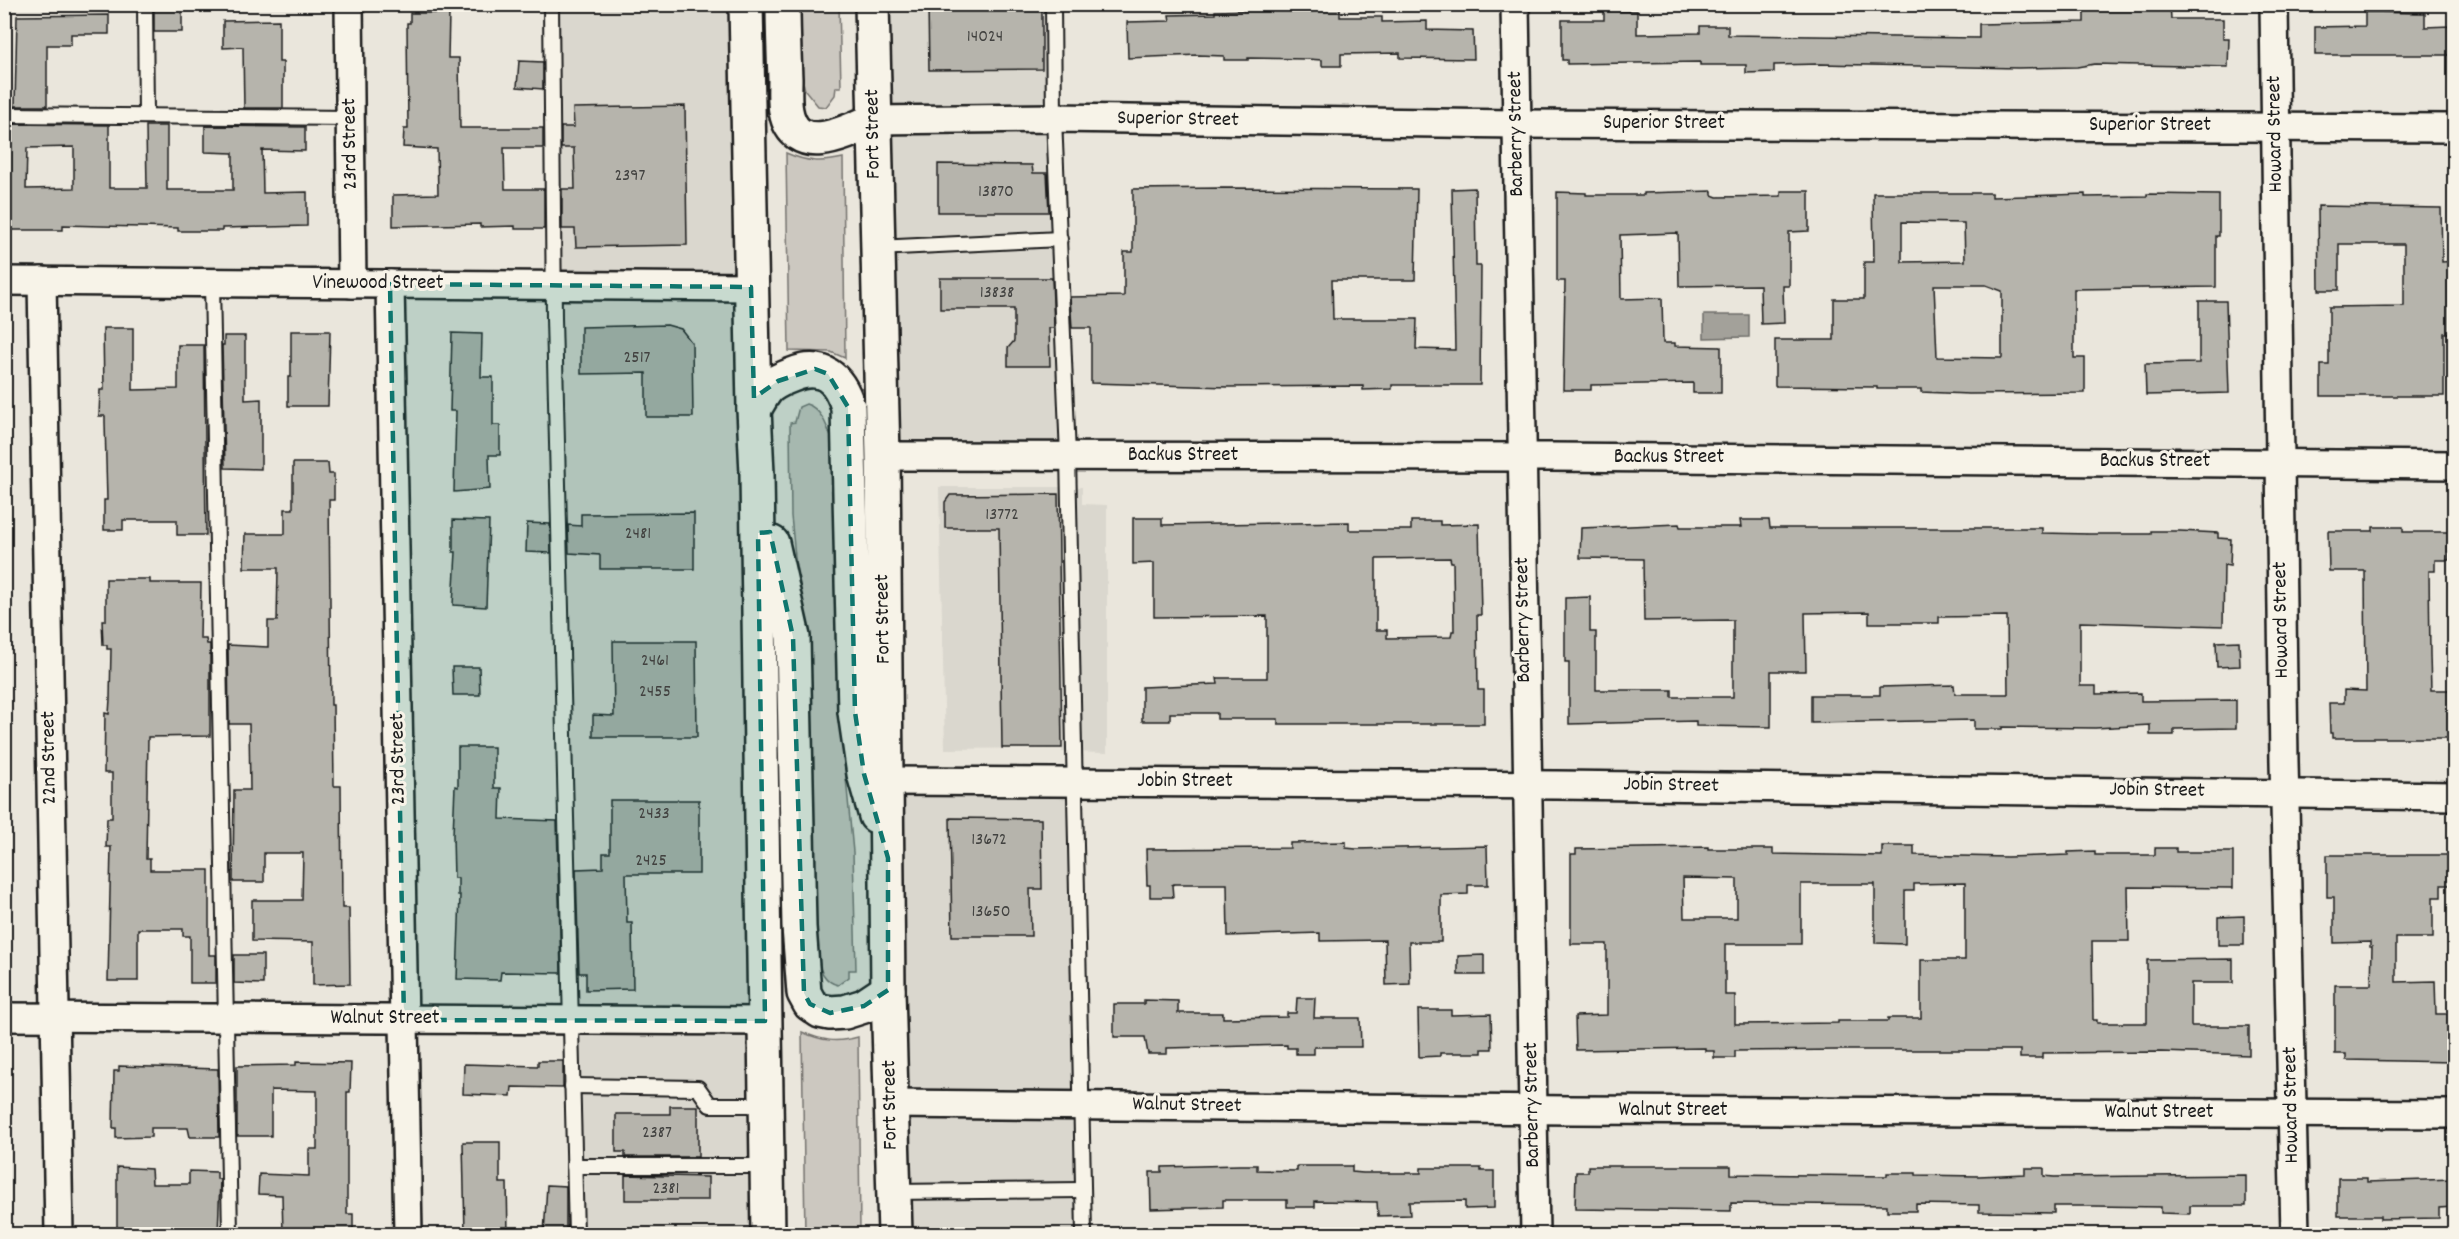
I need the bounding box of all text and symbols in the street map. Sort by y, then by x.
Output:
house number: 14024 [967,25,1003,50]
street label: Barberry Street [1501,71,1533,197]
street label: Howard Street [2260,75,2292,193]
street label: Fort Street [858,88,890,179]
street label: 23rd Street [335,98,367,190]
street label: Superior Street [1117,104,1239,136]
street label: Superior Street [1603,109,1725,139]
street label: Superior Street [2089,111,2211,141]
house number: 2397 [615,164,646,189]
house number: 13870 [978,180,1014,205]
street label: Vinewood Street [313,269,444,299]
house number: 13838 [980,281,1014,306]
house number: 2517 [623,346,651,371]
street label: Backus Street [1128,441,1239,471]
street label: Backus Street [1614,443,1725,473]
street label: Backus Street [2100,447,2211,477]
house number: 13772 [985,503,1019,528]
house number: 2481 [625,522,651,547]
street label: Barberry Street [1508,557,1540,683]
street label: Howard Street [2266,561,2298,679]
street label: Fort Street [868,573,900,664]
house number: 2461 [641,649,669,674]
house number: 2455 [639,680,671,705]
street label: 22nd Street [34,711,66,805]
street label: 23rd Street [383,713,415,805]
street label: Jobin Street [1137,767,1233,797]
street label: Jobin Street [1623,770,1719,802]
street label: Jobin Street [2109,775,2205,807]
house number: 2433 [638,802,670,827]
house number: 13672 [971,828,1007,853]
house number: 2425 [635,849,667,874]
house number: 13650 [972,900,1010,925]
street label: Walnut Street [330,1004,440,1034]
street label: Barberry Street [1517,1042,1549,1168]
street label: Howard Street [2276,1046,2308,1164]
street label: Fort Street [875,1059,907,1150]
street label: Walnut Street [1132,1090,1242,1122]
street label: Walnut Street [1618,1096,1728,1126]
street label: Walnut Street [2104,1098,2214,1128]
house number: 2387 [642,1121,672,1146]
house number: 2381 [652,1177,680,1202]

